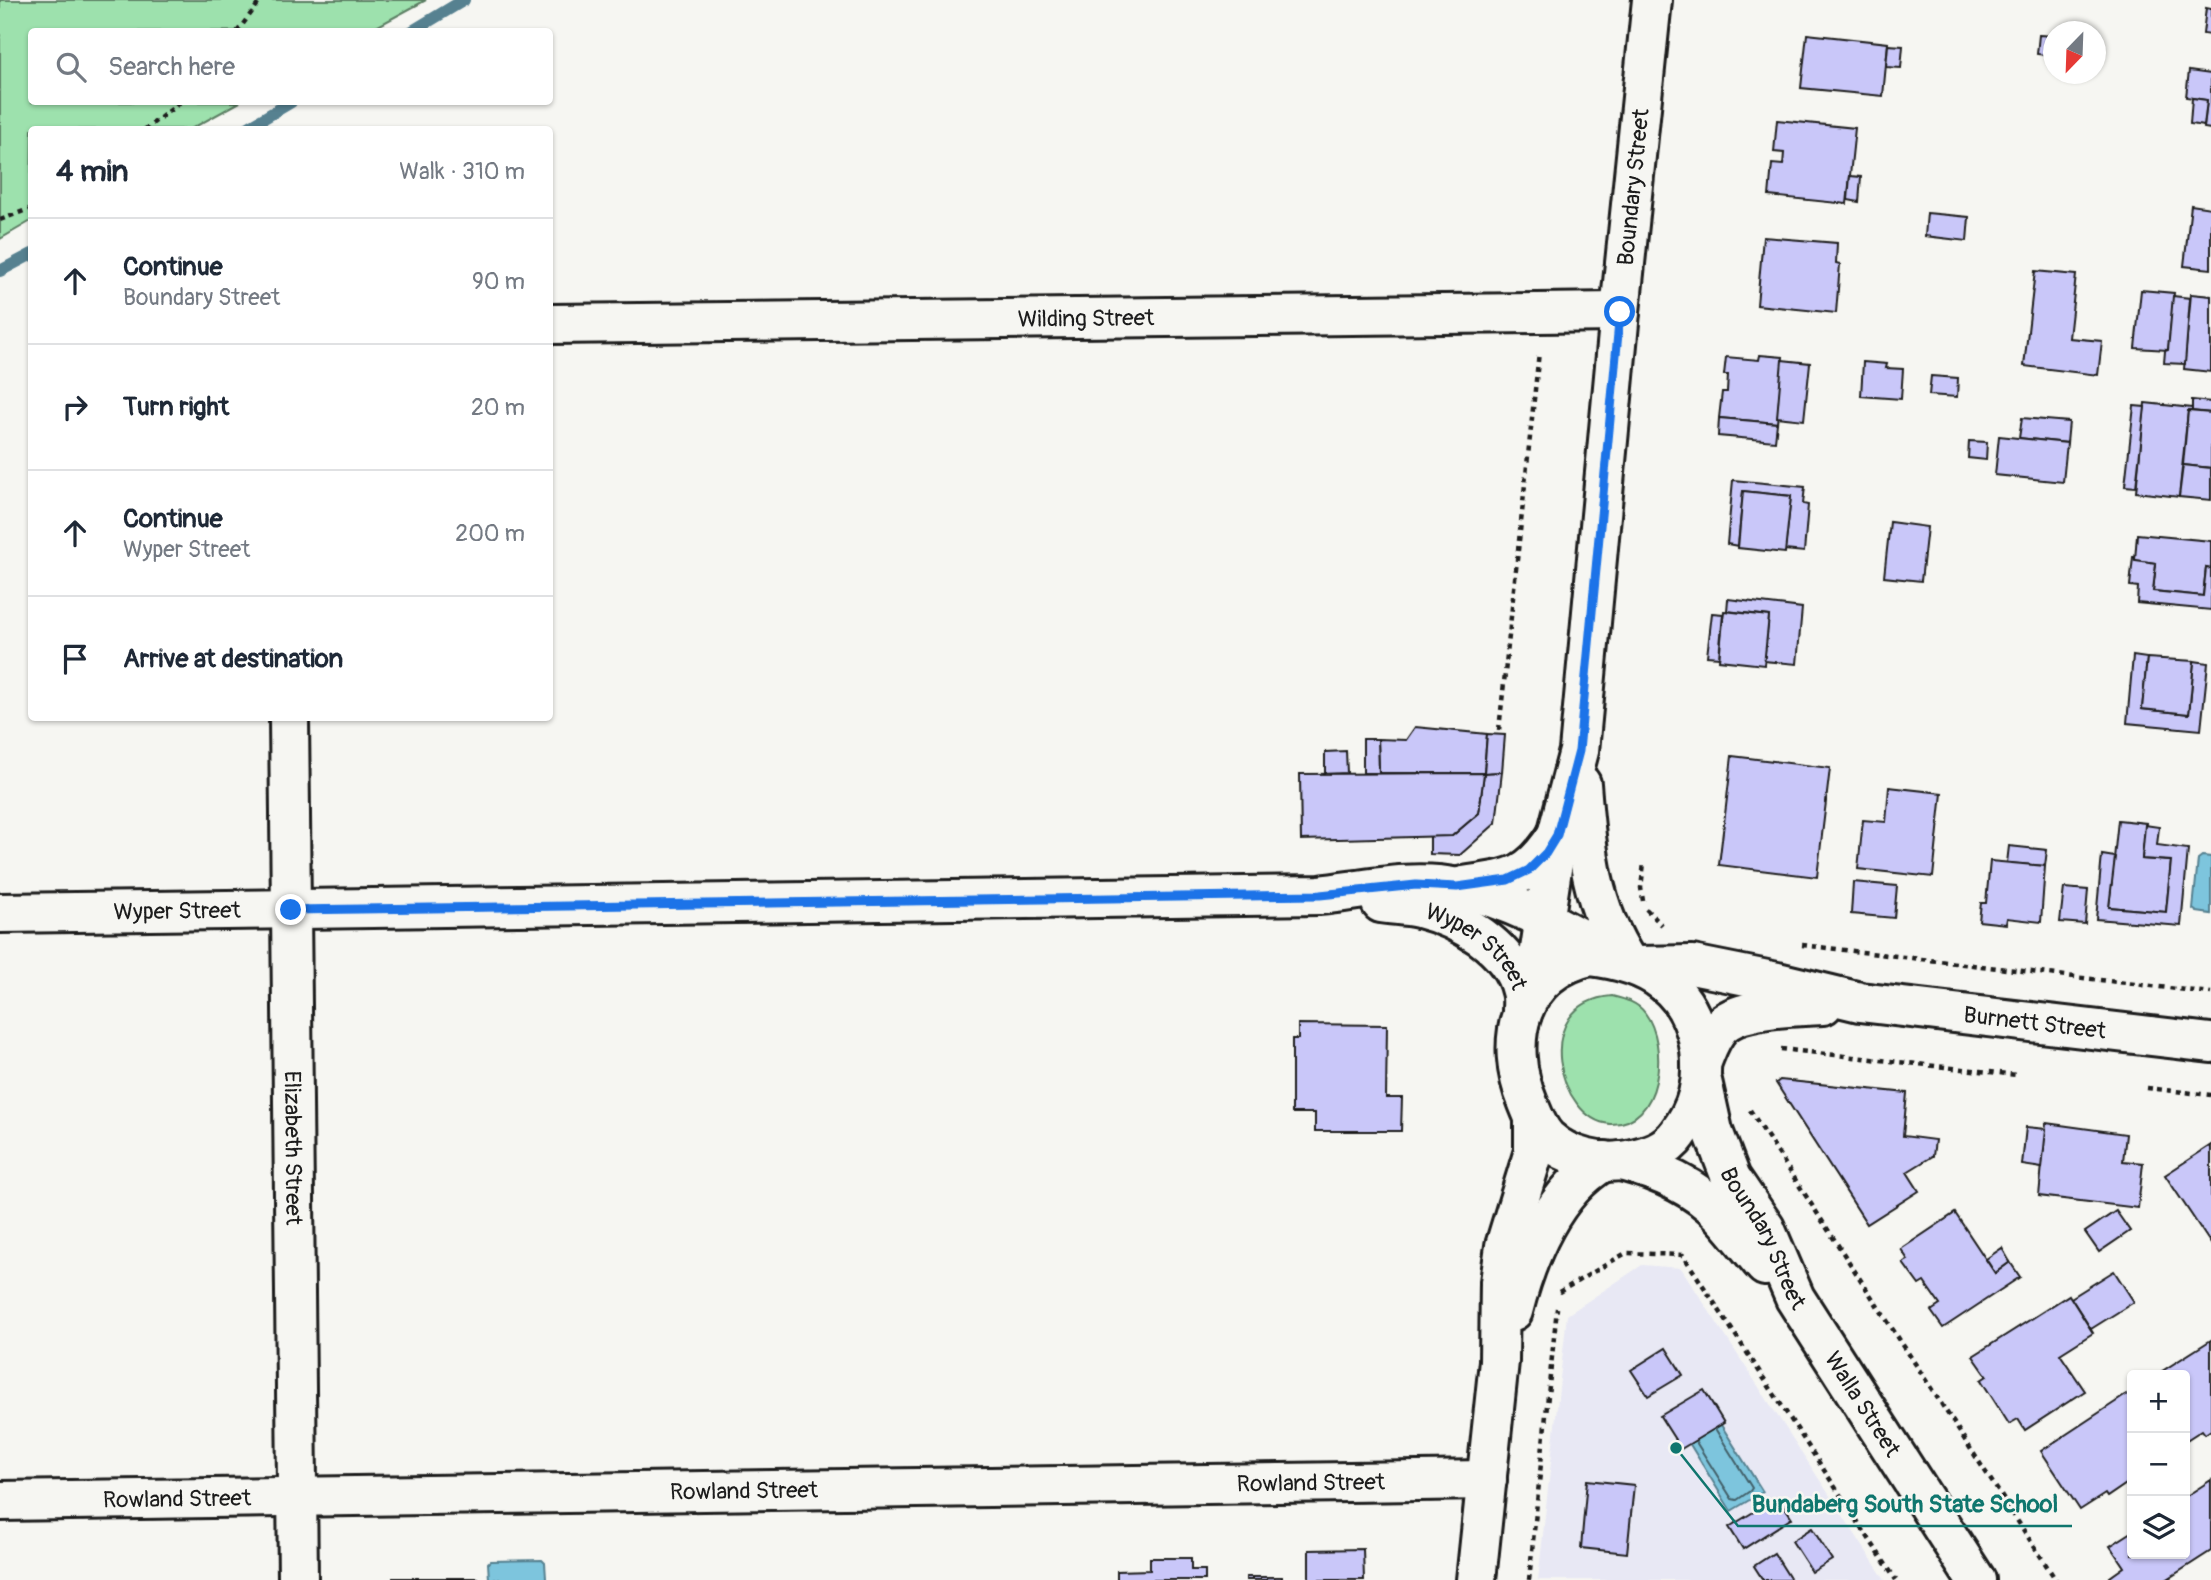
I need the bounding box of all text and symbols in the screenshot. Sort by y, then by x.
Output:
north arrow [2043,21,2106,84]
search box [28,28,553,105]
icon: search [52,48,90,86]
text: Search here [108,51,235,83]
street label: Boundary Street [1611,107,1656,267]
text: 4 min [56,153,129,190]
text: Walk · 310 m [399,157,525,186]
text: Continue [123,251,223,283]
icon: ahead [56,262,94,300]
text: 90 m [472,267,525,296]
text: Boundary Street [123,283,280,312]
route start [1604,296,1635,327]
street label: Wilding Street [1018,303,1155,334]
icon: right [56,388,94,426]
text: Turn right [123,391,229,423]
text: 20 m [471,393,525,422]
text: Continue [123,503,223,535]
icon: ahead [56,514,94,552]
text: 200 m [455,519,525,548]
text: Wyper Street [123,535,250,564]
icon: arrive [56,640,94,678]
text: Arrive at destination [123,643,343,675]
route end [275,894,306,925]
street label: Wyper Street [113,896,242,926]
street label: Wyper Street [1422,897,1534,994]
street label: Burnett Street [1962,1000,2108,1046]
street label: Elizabeth Street [278,1071,308,1226]
street label: Boundary Street [1713,1163,1813,1316]
street label: Walla Street [1818,1346,1907,1463]
map controls [2127,1370,2190,1559]
button: + [2127,1370,2190,1433]
button: − [2127,1433,2190,1496]
street label: Rowland Street [1237,1467,1386,1499]
street label: Rowland Street [670,1475,819,1507]
callout: Bundaberg South State School [1738,1481,2072,1526]
street label: Rowland Street [103,1483,252,1515]
text: Bundaberg South State School [1752,1490,2058,1519]
button: layers [2127,1496,2190,1559]

